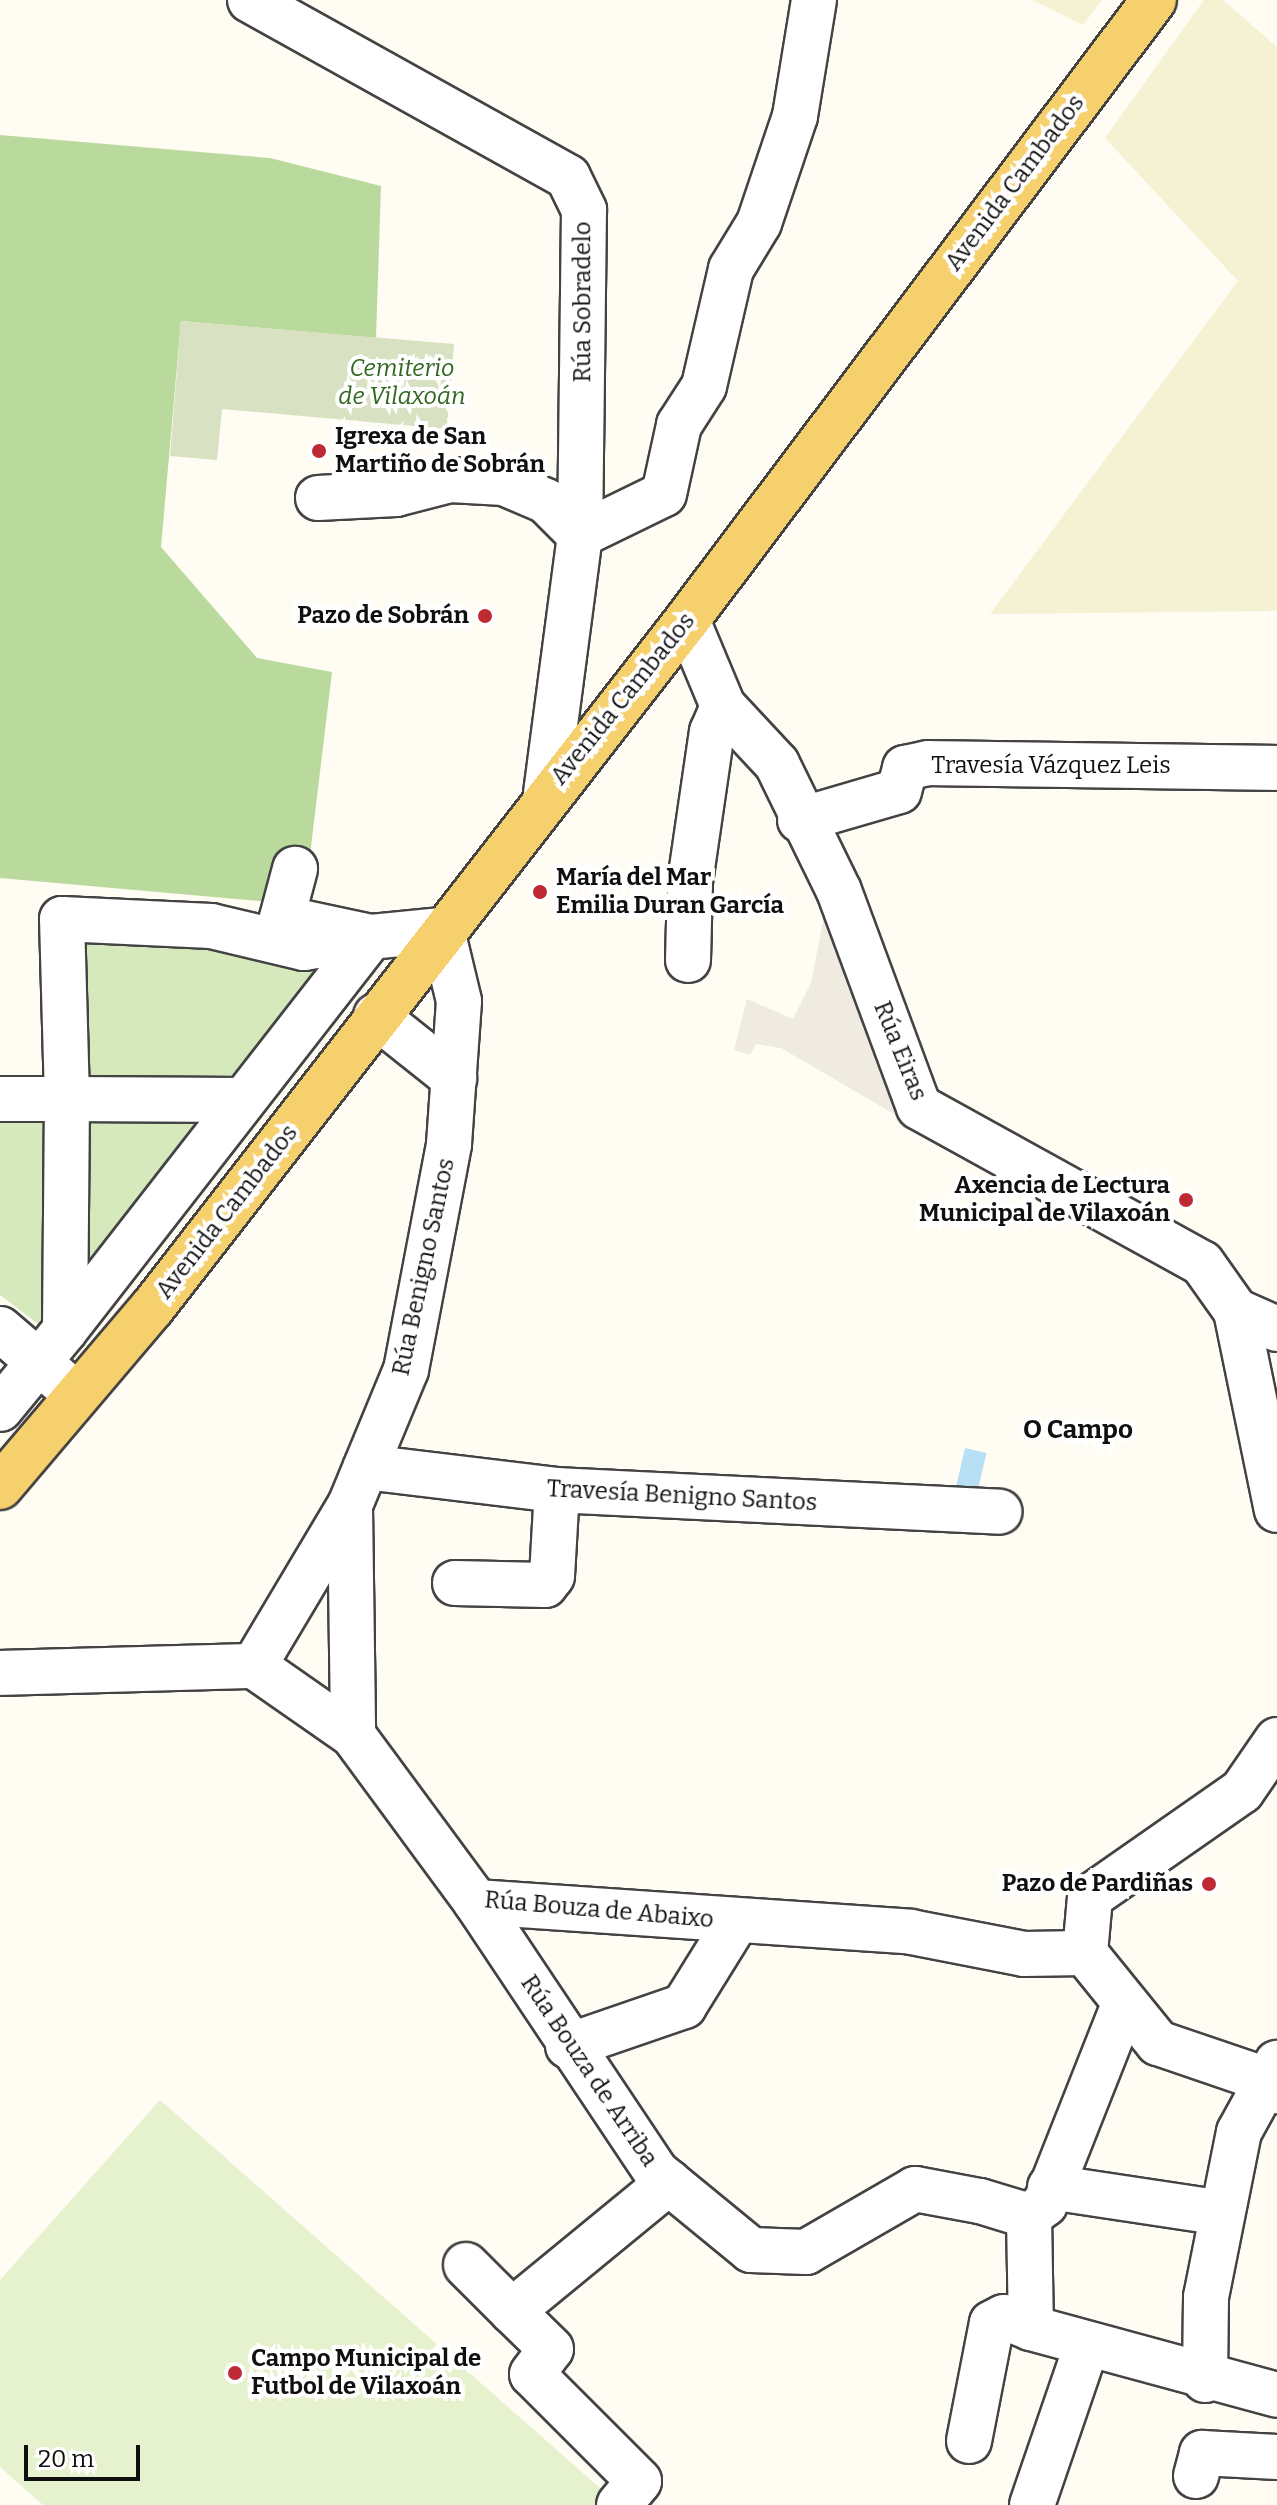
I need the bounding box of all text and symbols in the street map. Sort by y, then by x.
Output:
street label: Avenida Cambados [939,89,1091,277]
street label: Rúa Sobradelo [569,221,597,383]
park label: Cemiterio de Vilaxoán [338,355,466,411]
place label: Igrexa de San Martiño de Sobrán [335,423,545,479]
marker: Igrexa de San Martiño de Sobrán [310,442,328,460]
place label: Pazo de Sobrán [297,602,469,630]
marker: Pazo de Sobrán [476,607,494,625]
street label: Avenida Cambados [545,607,701,791]
street label: Travesía Vázquez Leis [931,752,1171,780]
place label: María del Mar Emilia Duran García [556,864,784,920]
marker: María del Mar Emilia Duran García [531,883,549,901]
street label: Rúa Eiras [867,997,933,1105]
street label: Avenida Cambados [150,1119,304,1305]
street label: Rúa Benigno Santos [387,1156,461,1378]
place label: Axencia de Lectura Municipal de Vilaxoán [919,1172,1170,1228]
marker: Axencia de Lectura Municipal de Vilaxoán [1177,1191,1195,1209]
district label: O Campo [1023,1414,1133,1446]
street label: Travesía Benigno Santos [546,1475,818,1517]
place label: Pazo de Pardiñas [1002,1870,1193,1898]
marker: Pazo de Pardiñas [1200,1875,1218,1893]
street label: Rúa Bouza de Abaixo [483,1886,715,1934]
street label: Rúa Bouza de Arriba [514,1970,664,2172]
place label: Campo Municipal de Futbol de Vilaxoán [251,2345,481,2401]
marker: Campo Municipal de Futbol de Vilaxoán [226,2364,244,2382]
scale bar [28,2429,144,2479]
text: 20 m [38,2445,94,2473]

